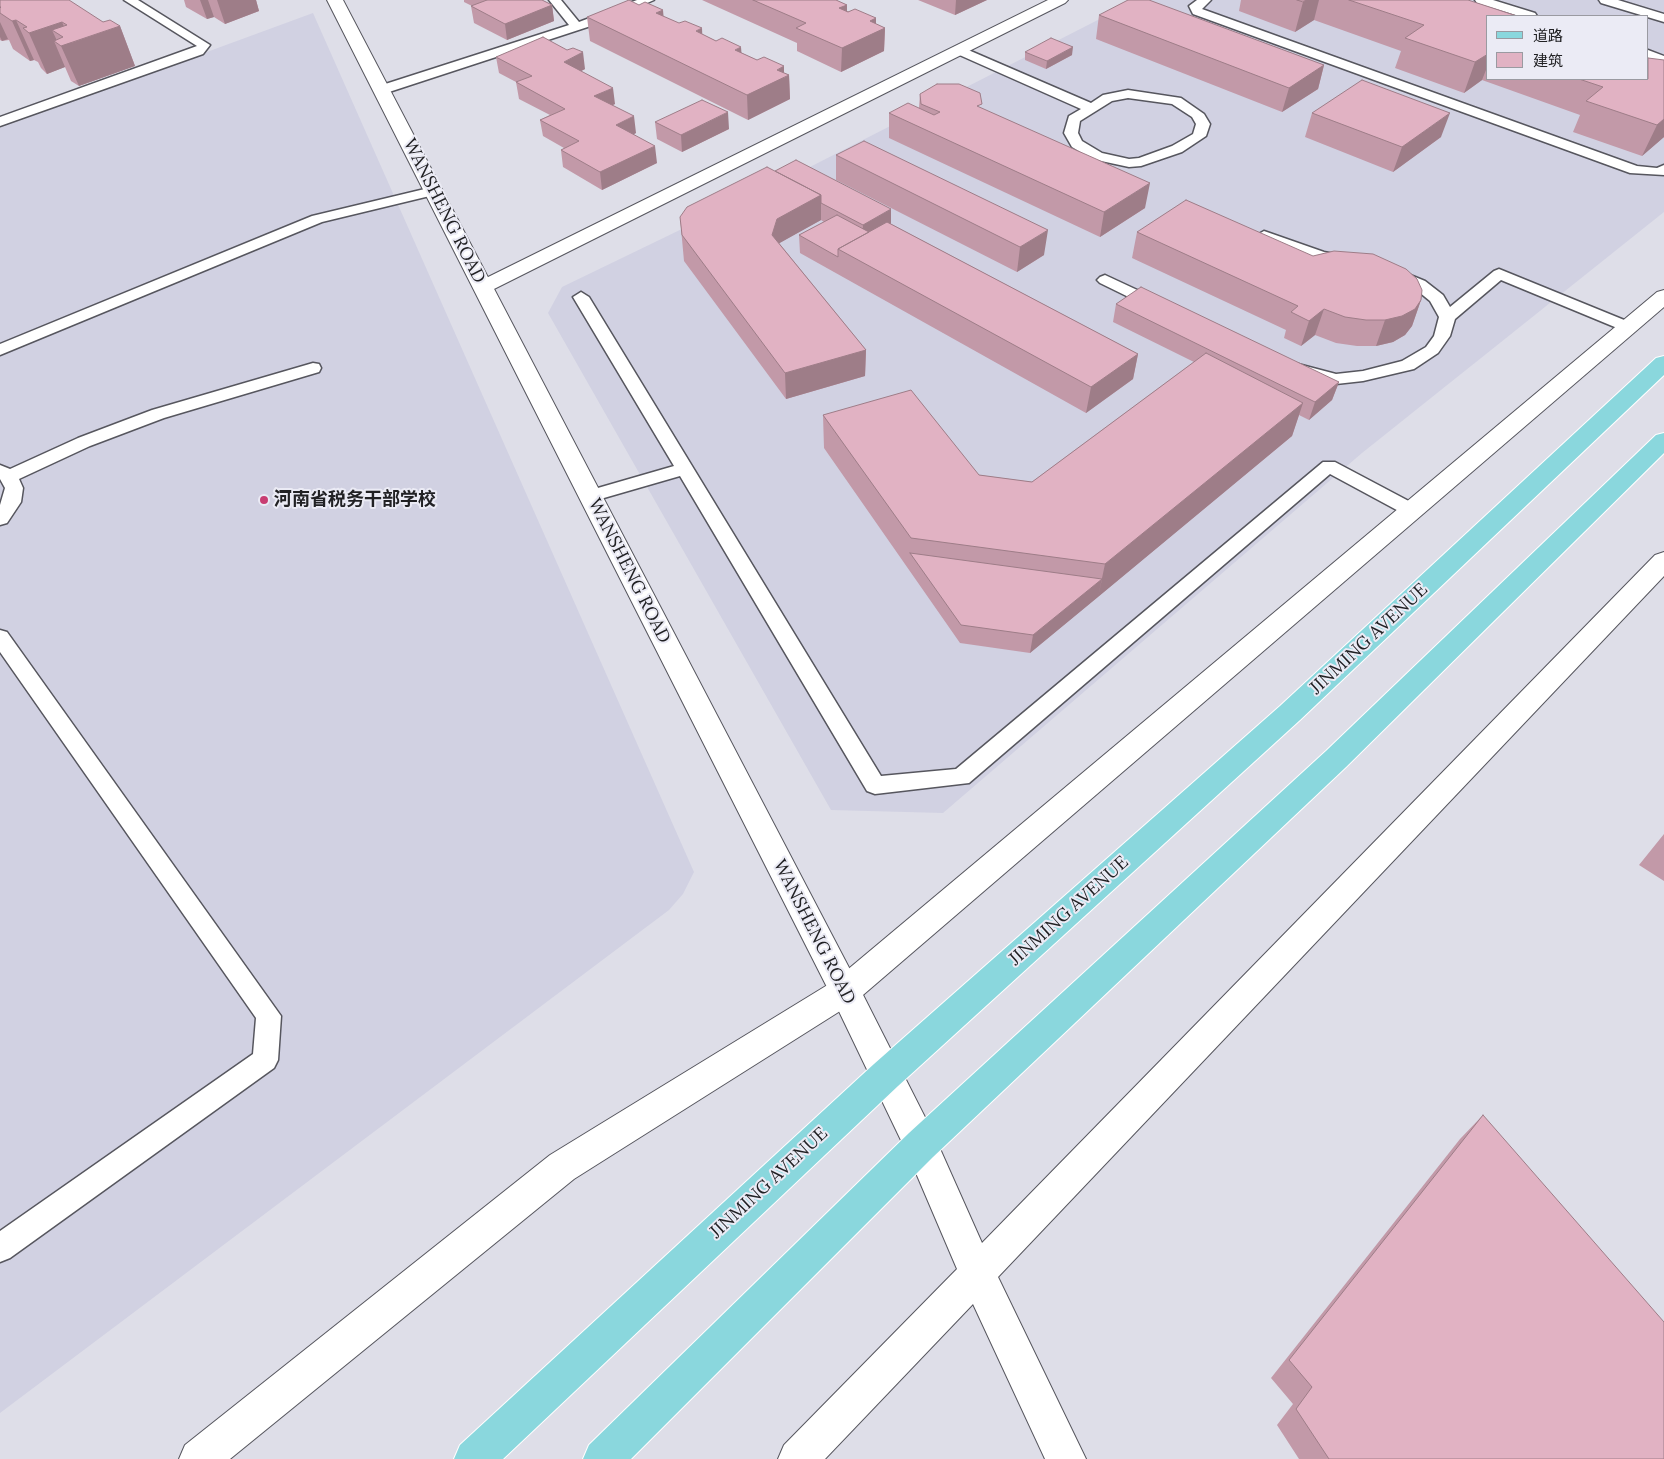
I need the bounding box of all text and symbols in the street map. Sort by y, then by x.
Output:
legend [1486,15,1649,80]
text: 道路 [1533,26,1563,45]
text: 建筑 [1533,51,1563,70]
street label: WANSHENG ROAD [398,135,490,287]
place label: 河南省税务干部学校 [274,489,436,511]
marker: 河南省税务干部学校 [258,494,270,506]
street label: WANSHENG ROAD [583,495,675,647]
street label: JINMING AVENUE [1306,579,1432,699]
street label: JINMING AVENUE [1005,852,1133,970]
street label: WANSHENG ROAD [768,856,860,1008]
street label: JINMING AVENUE [706,1123,832,1243]

